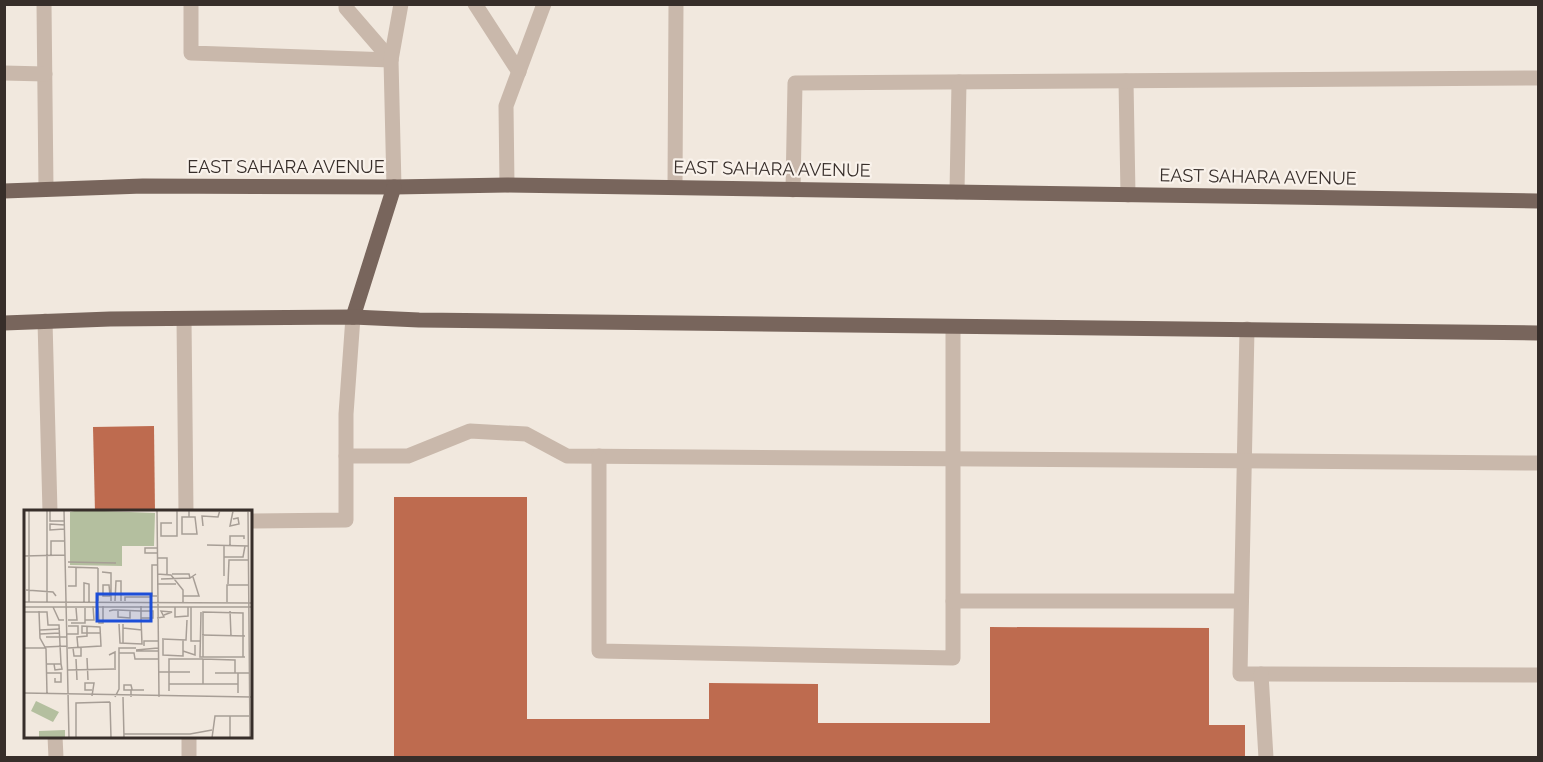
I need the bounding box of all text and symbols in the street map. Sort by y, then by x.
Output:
street label: EAST SAHARA AVENUE [187,156,385,177]
street label: EAST SAHARA AVENUE [673,156,871,181]
street label: EAST SAHARA AVENUE [1159,164,1357,189]
inset map [24,510,252,738]

